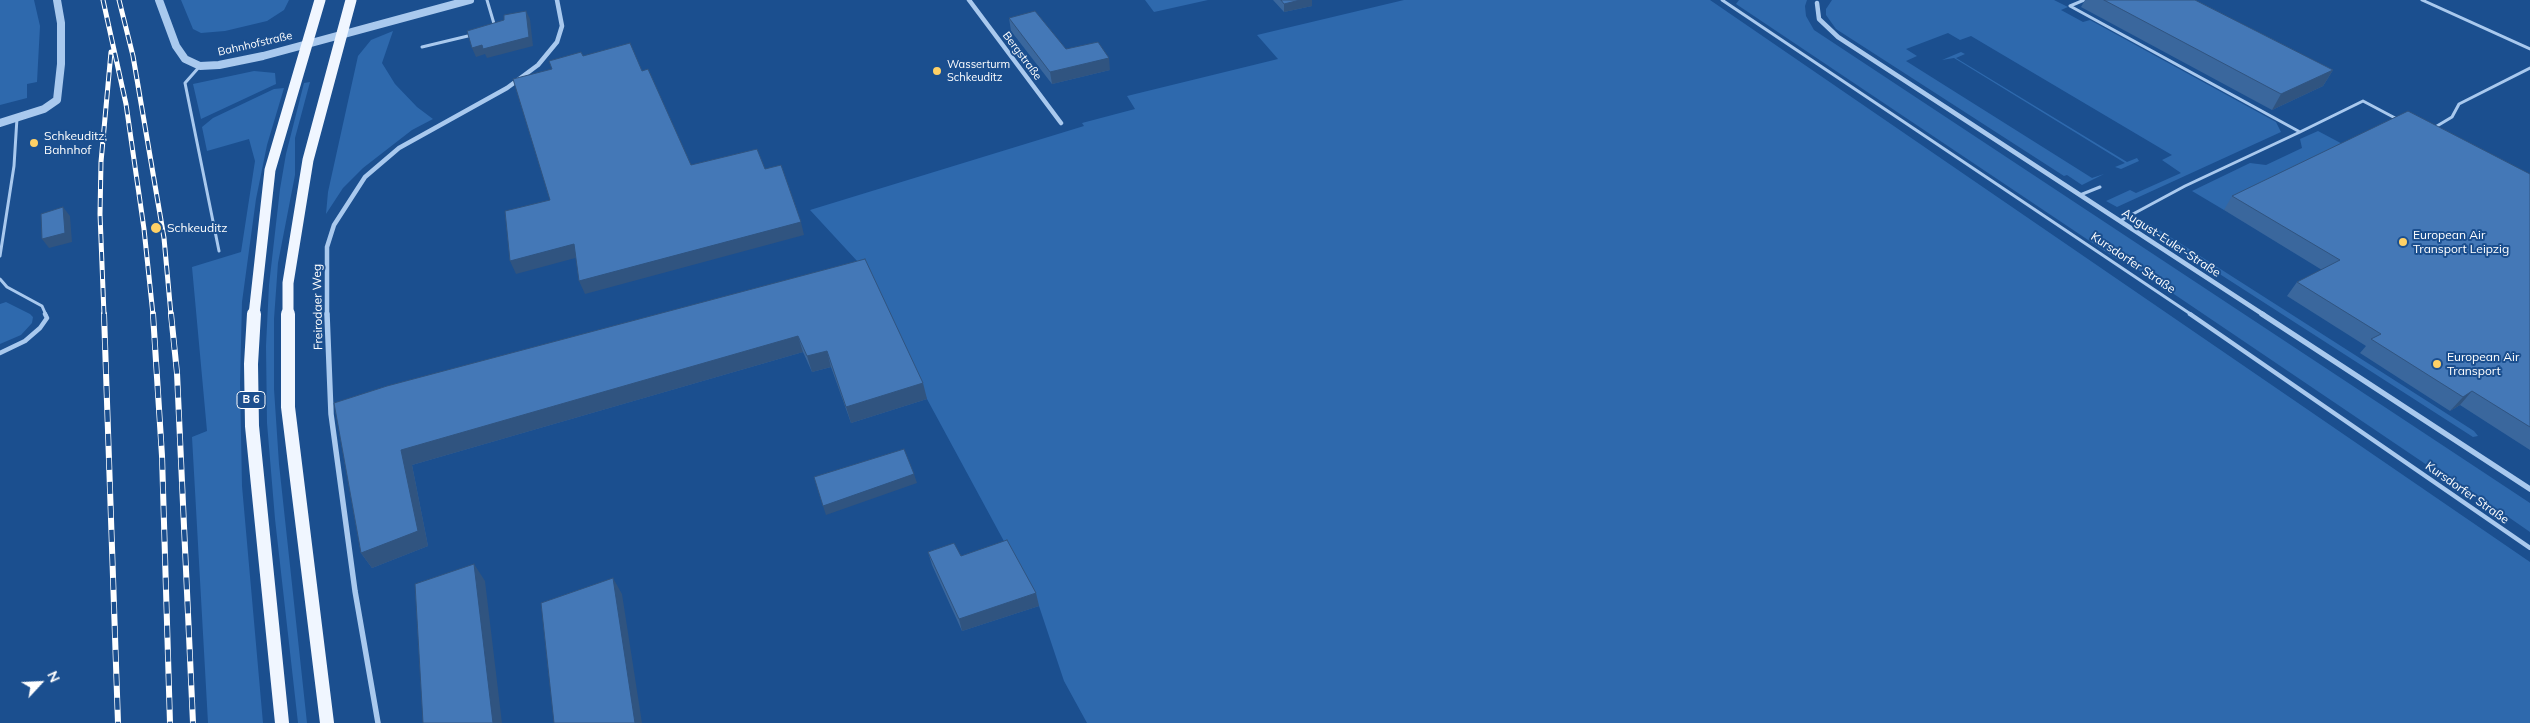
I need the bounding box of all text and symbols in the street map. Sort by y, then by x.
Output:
street label: Bahnhofstraße [216,29,294,59]
street label: Bergstraße [1000,29,1044,83]
place label: Wasserturm Schkeuditz [947,58,1010,84]
marker: Wasserturm Schkeuditz [931,65,943,77]
place label: Schkeuditz, Bahnhof [44,129,107,157]
marker: Schkeuditz, Bahnhof [28,137,40,149]
street label: August-Euler-Straße [2119,206,2223,280]
marker: Schkeuditz [149,221,163,235]
place label: Schkeuditz [167,221,227,235]
place label: European Air Transport Leipzig [2413,228,2509,256]
street label: Kursdorfer Straße [2088,229,2178,297]
marker: European Air Transport Leipzig [2397,236,2409,248]
street label: Freirodaer Weg [310,264,326,350]
place label: European Air Transport [2447,350,2519,378]
marker: European Air Transport [2431,358,2443,370]
road number: B 6 [237,392,265,408]
street label: Kursdorfer Straße [2422,459,2512,527]
north arrow [15,658,65,708]
text: N [43,668,64,685]

